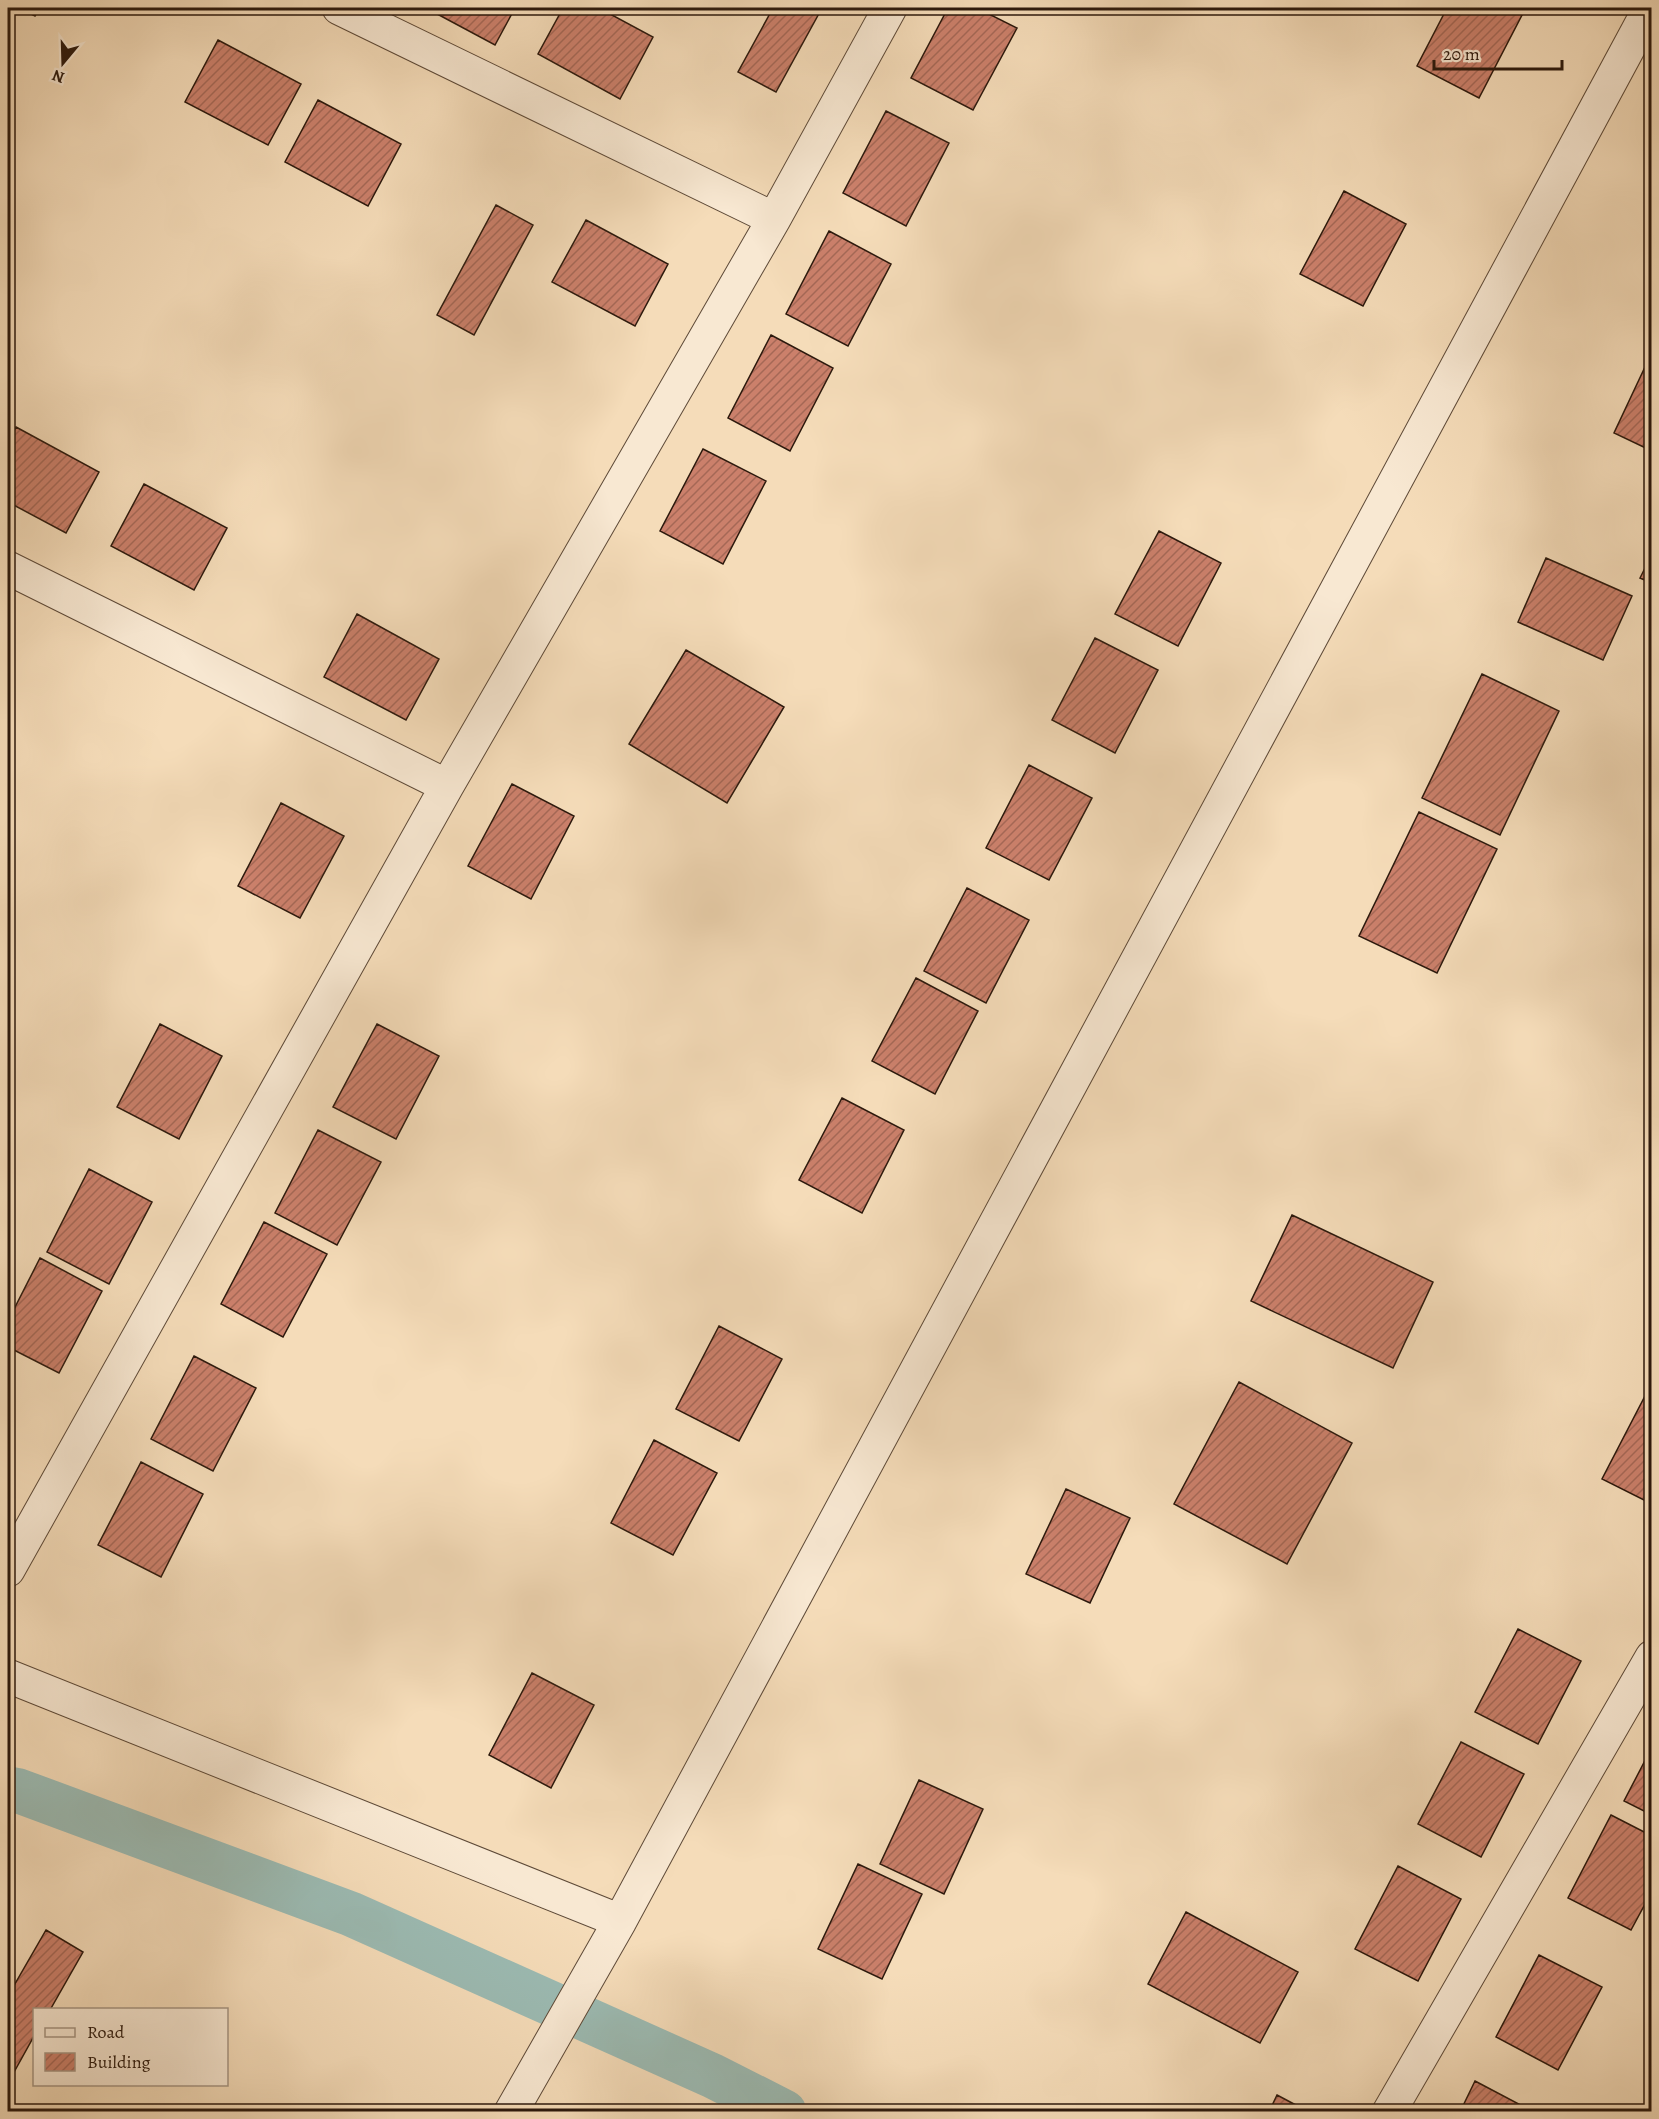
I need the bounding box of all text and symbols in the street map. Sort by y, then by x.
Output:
north arrow [33,33,93,93]
scale bar [1434,33,1562,71]
text: 20 m [1443,42,1480,66]
text: N [49,64,68,89]
legend [33,2008,228,2086]
text: Road [87,2020,125,2044]
text: Building [87,2050,151,2074]

